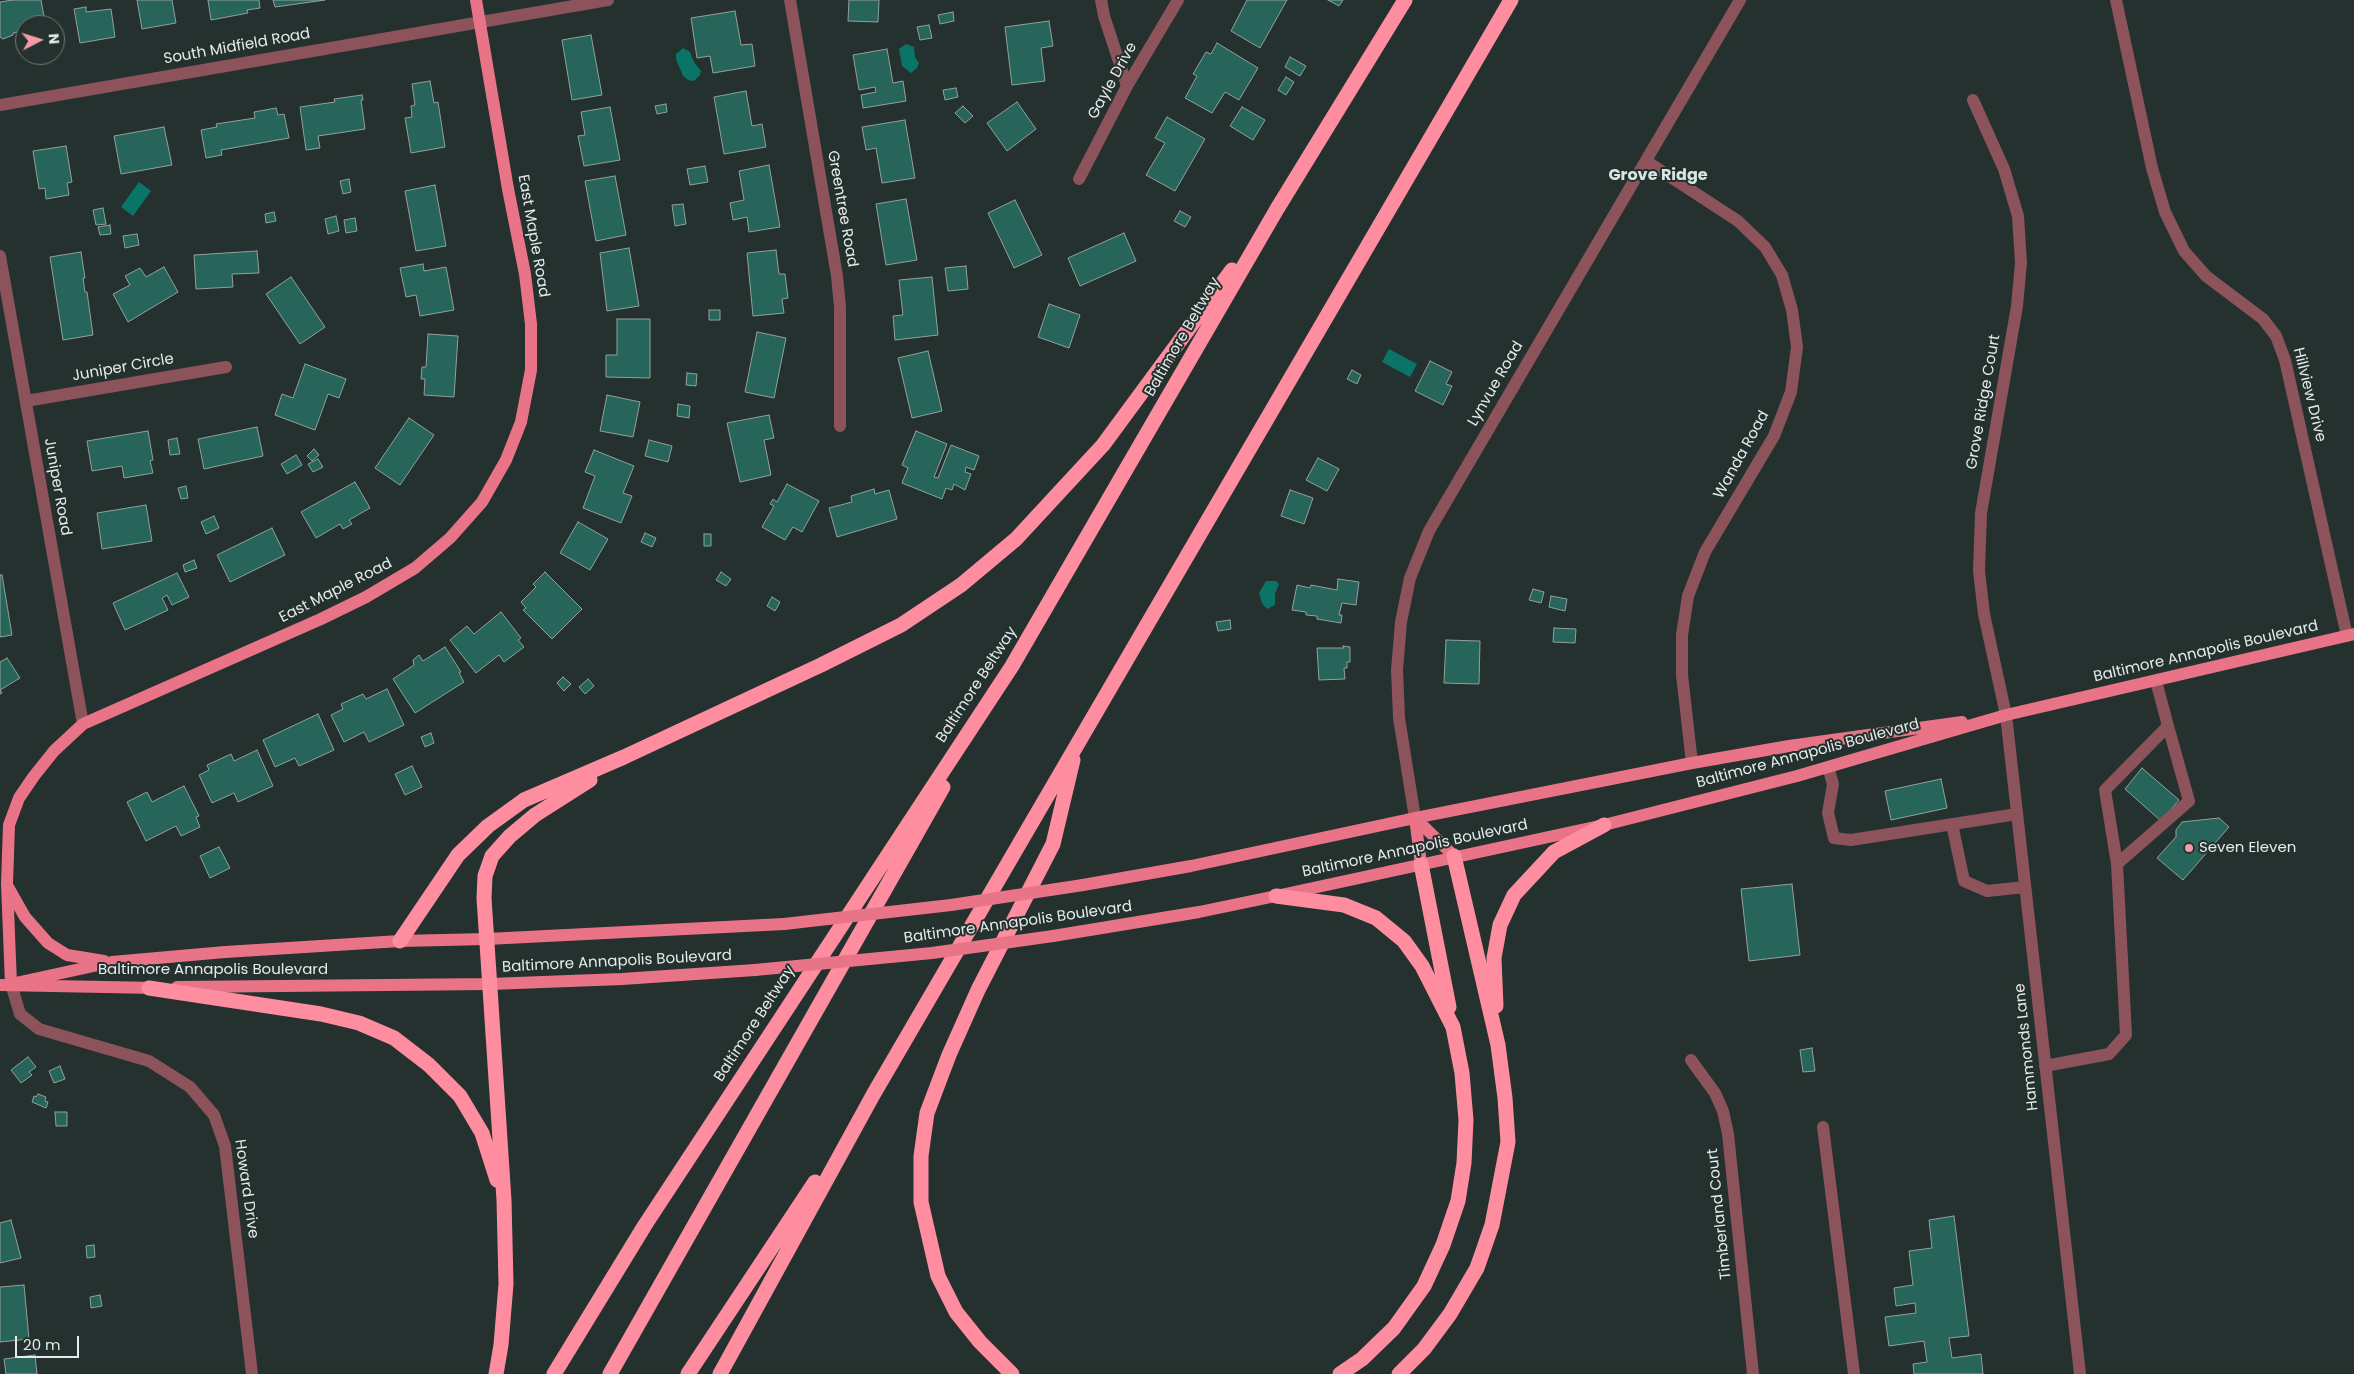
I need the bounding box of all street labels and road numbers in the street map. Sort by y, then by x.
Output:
street label: South Midfield Road [162,25,312,69]
street label: Gayle Drive [1085,40,1141,122]
street label: Greentree Road [823,149,861,269]
street label: East Maple Road [513,173,553,299]
street label: Baltimore Beltway [1142,274,1224,400]
street label: Grove Ridge Court [1963,333,2005,471]
street label: Lynvue Road [1464,338,1528,430]
street label: Hillview Drive [2289,346,2329,444]
street label: Juniper Circle [71,350,175,386]
street label: Wanda Road [1710,408,1774,502]
street label: Juniper Road [40,437,74,537]
street label: East Maple Road [277,555,395,627]
street label: Baltimore Annapolis Boulevard [2092,617,2320,687]
street label: Baltimore Beltway [933,624,1021,746]
street label: Baltimore Annapolis Boulevard [1694,716,1922,792]
street label: Baltimore Annapolis Boulevard [1301,816,1529,882]
street label: Baltimore Annapolis Boulevard [903,898,1133,948]
street label: Baltimore Annapolis Boulevard [502,947,732,977]
street label: Baltimore Annapolis Boulevard [98,961,328,979]
street label: Baltimore Beltway [711,963,799,1085]
street label: Hammonds Lane [2011,982,2043,1112]
street label: Howard Drive [230,1138,262,1240]
street label: Timberland Court [1704,1148,1736,1280]

